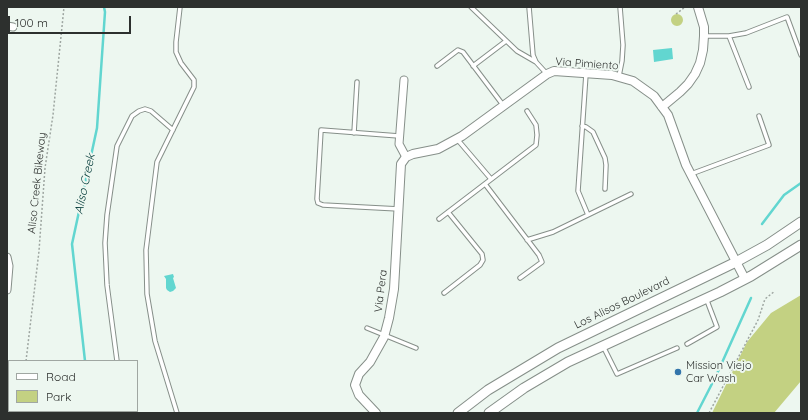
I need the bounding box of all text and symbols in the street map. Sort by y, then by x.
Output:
scale bar [10,8,133,34]
text: 100 m [15,15,48,30]
street label: Via Pimiento [555,55,619,73]
street label: Aliso Creek Bikeway [25,132,49,234]
water label: Aliso Creek [72,152,98,216]
street label: Via Pera [372,269,390,313]
street label: Los Alisos Boulevard [572,274,672,332]
place label: Mission Viejo Car Wash [686,359,752,385]
legend [8,360,138,412]
marker: Mission Viejo Car Wash [673,367,683,377]
text: Road [46,369,76,384]
text: Park [46,389,71,404]

